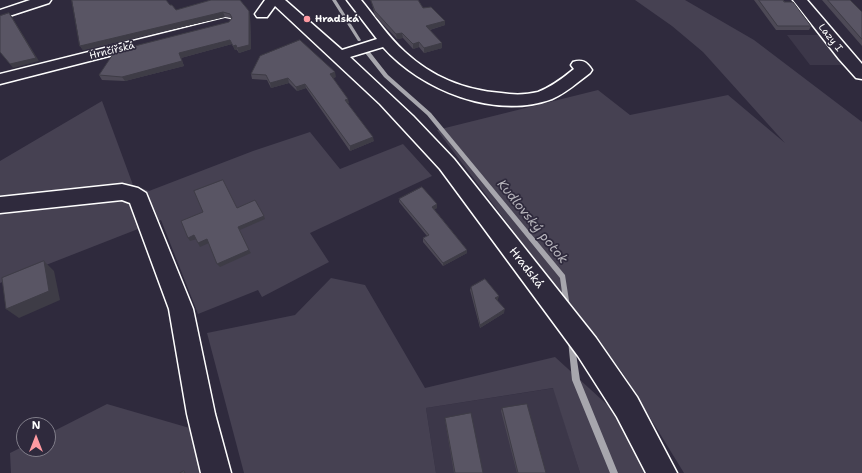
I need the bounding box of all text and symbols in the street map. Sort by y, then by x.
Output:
place label: Hradská [315,13,359,25]
marker: Hradská [302,14,312,24]
street label: Lazy I [815,22,845,54]
street label: Hrnčířská [88,40,136,62]
water label: Kudlovský potok [493,177,571,267]
street label: Hradská [505,245,547,291]
north arrow [16,417,56,457]
text: N [32,418,40,433]

